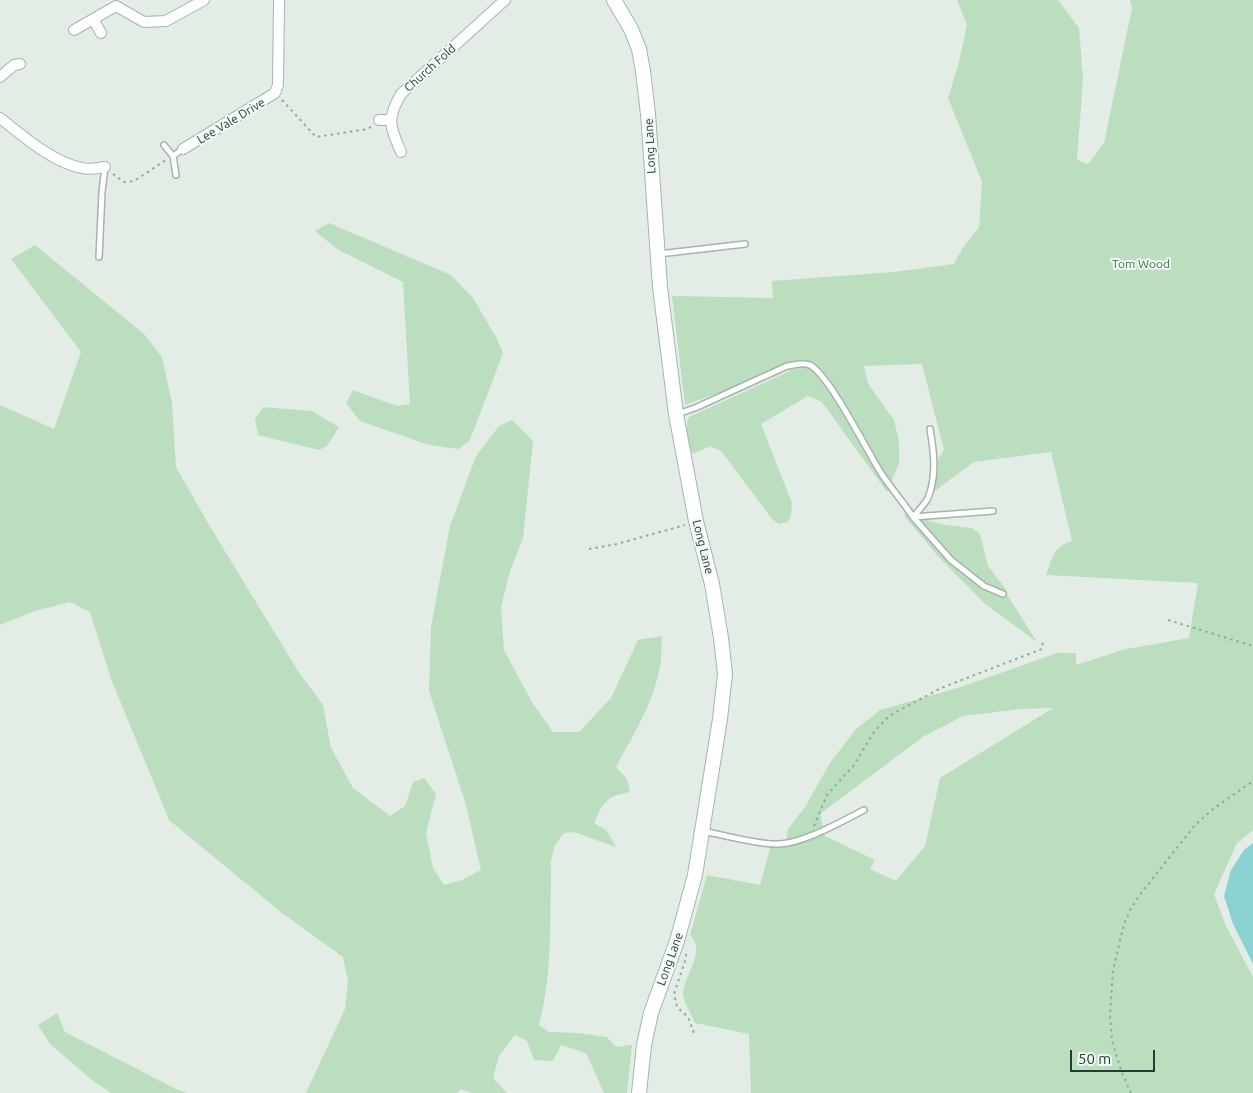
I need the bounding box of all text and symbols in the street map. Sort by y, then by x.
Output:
street label: Church Fold [401,41,459,95]
street label: Lee Vale Drive [194,95,268,147]
street label: Long Lane [641,118,659,174]
park label: Tom Wood [1112,257,1170,271]
street label: Long Lane [689,518,717,576]
street label: Long Lane [654,931,686,987]
scale bar [1073,1040,1158,1072]
text: 50 m [1078,1050,1111,1067]

